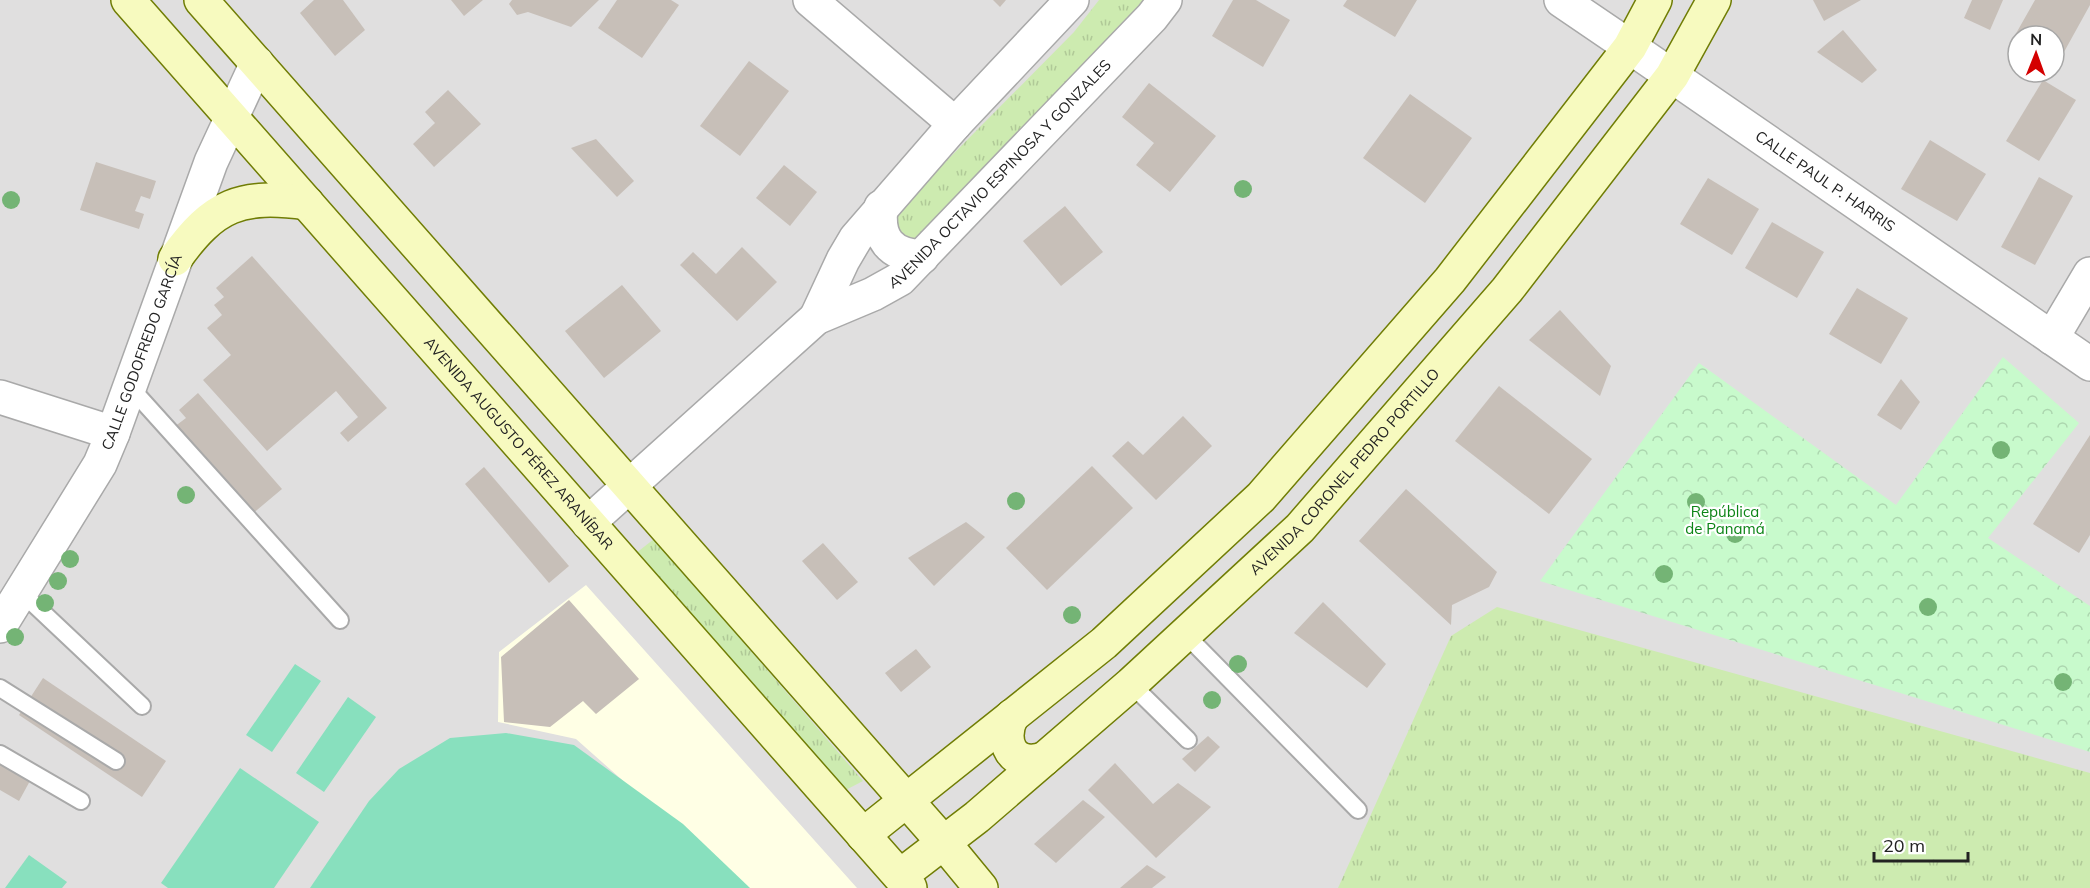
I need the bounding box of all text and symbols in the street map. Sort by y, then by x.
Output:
north arrow [2006,24,2066,84]
text: N [2030,29,2042,49]
street label: AVENIDA OCTAVIO ESPINOSA Y GONZALES [885,55,1115,292]
street label: CALLE PAUL P. HARRIS [1752,126,1899,236]
street label: CALLE GODOFREDO GARCÍA [97,251,186,453]
street label: AVENIDA AUGUSTO PÉREZ ARANÍBAR [420,333,618,553]
street label: AVENIDA CORONEL PEDRO PORTILLO [1245,364,1443,579]
park label: República de Panamá [1685,502,1765,538]
scale bar [1874,825,1968,863]
text: 20 m [1883,834,1925,857]

